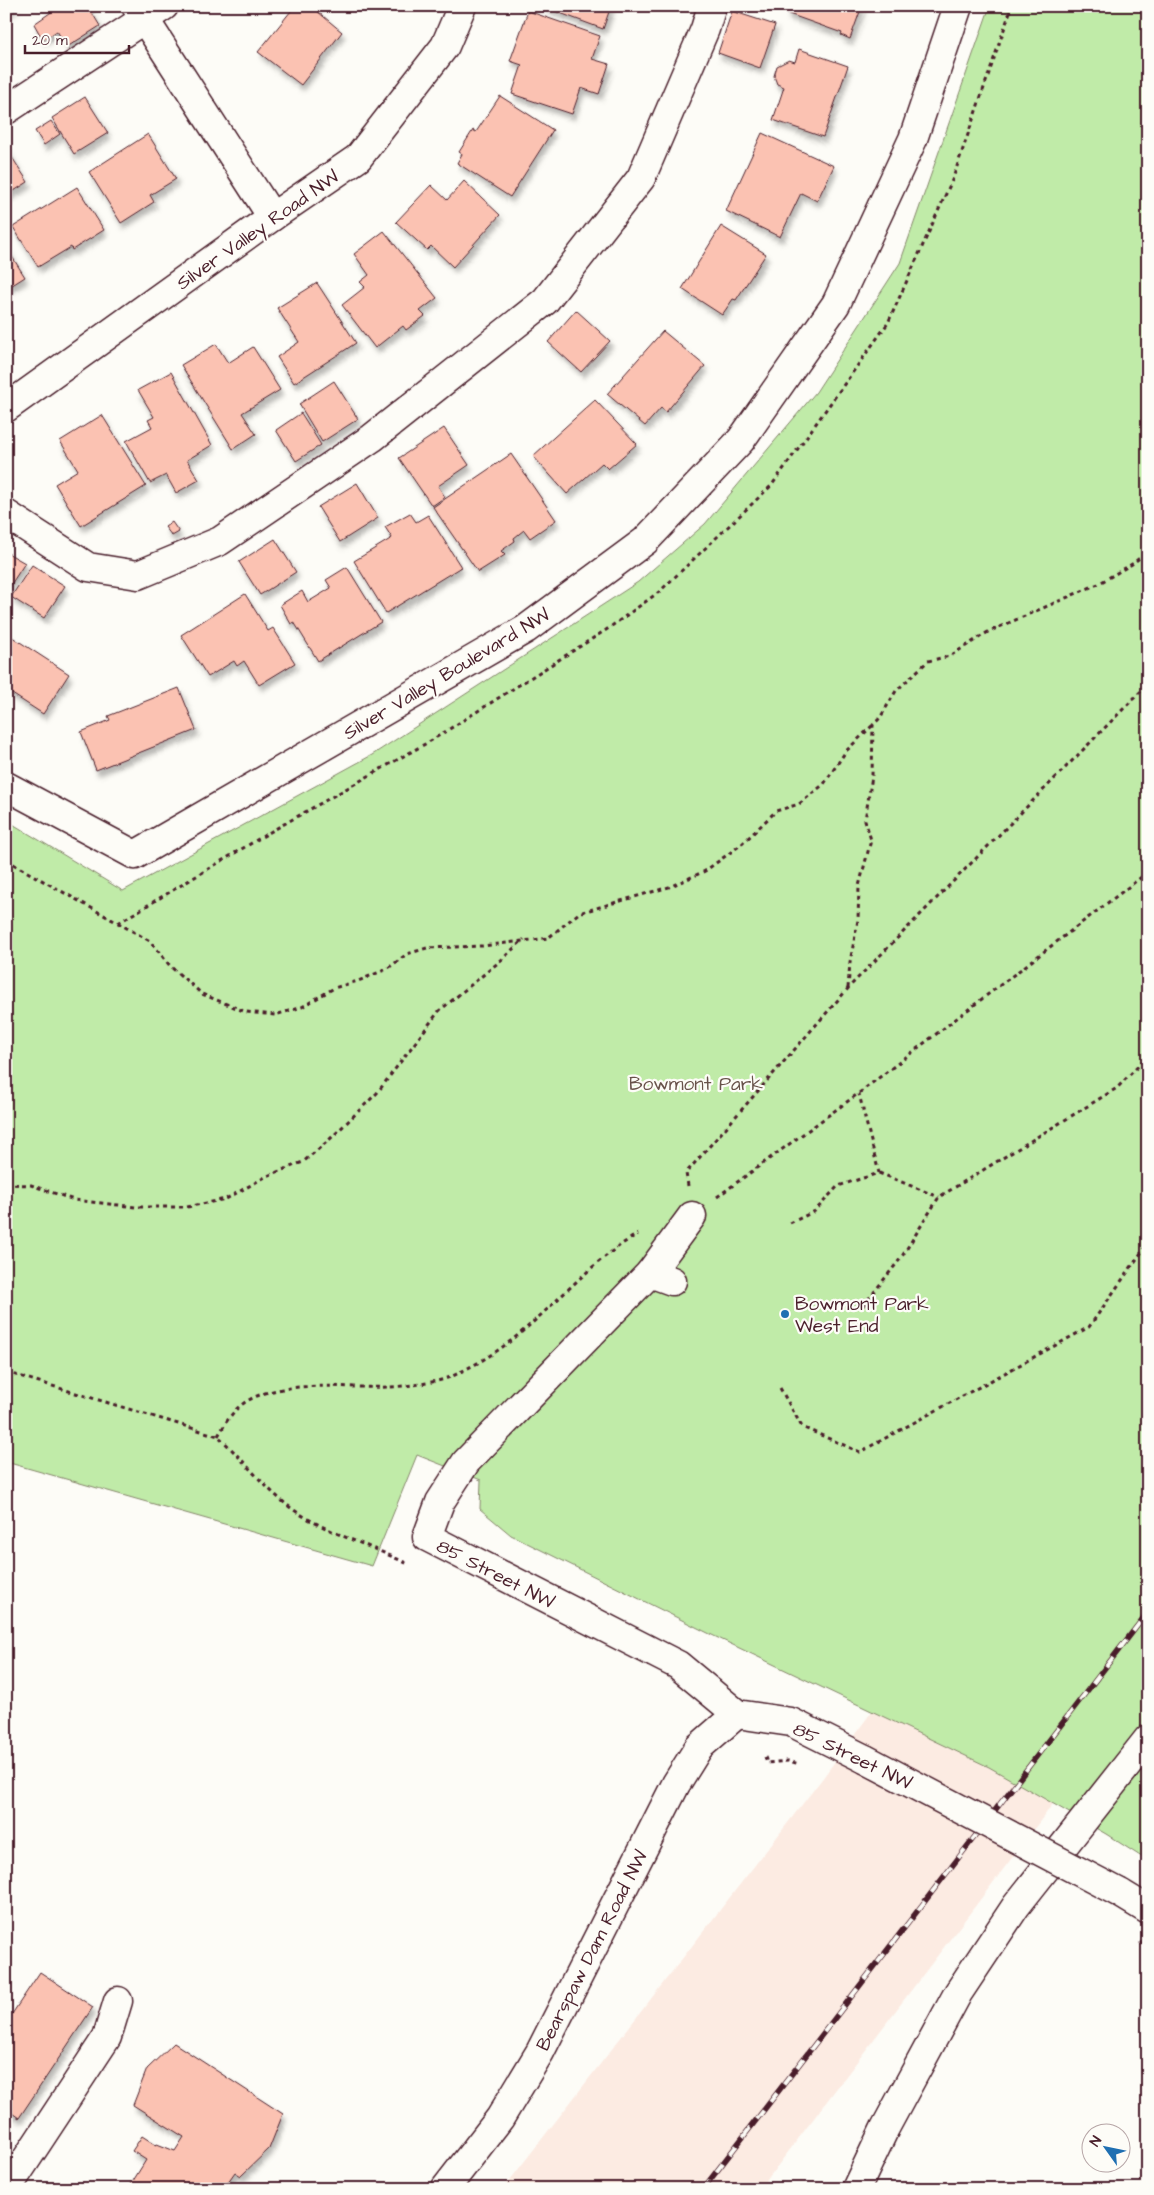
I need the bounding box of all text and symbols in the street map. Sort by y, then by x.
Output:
scale bar [25,22,129,54]
text: 20 m [32,30,68,51]
street label: Silver Valley Road NW [171,164,345,298]
street label: Silver Valley Boulevard NW [338,602,556,748]
park label: Bowmont Park [629,1071,763,1098]
place label: Bowmont Park West End [795,1291,929,1340]
marker: Bowmont Park West End [779,1308,791,1320]
street label: 85 Street NW [432,1533,559,1616]
street label: 85 Street NW [788,1716,917,1797]
street label: Bearspaw Dam Road NW [530,1845,655,2056]
north arrow [1082,2122,1132,2172]
text: N [1085,2132,1107,2151]

